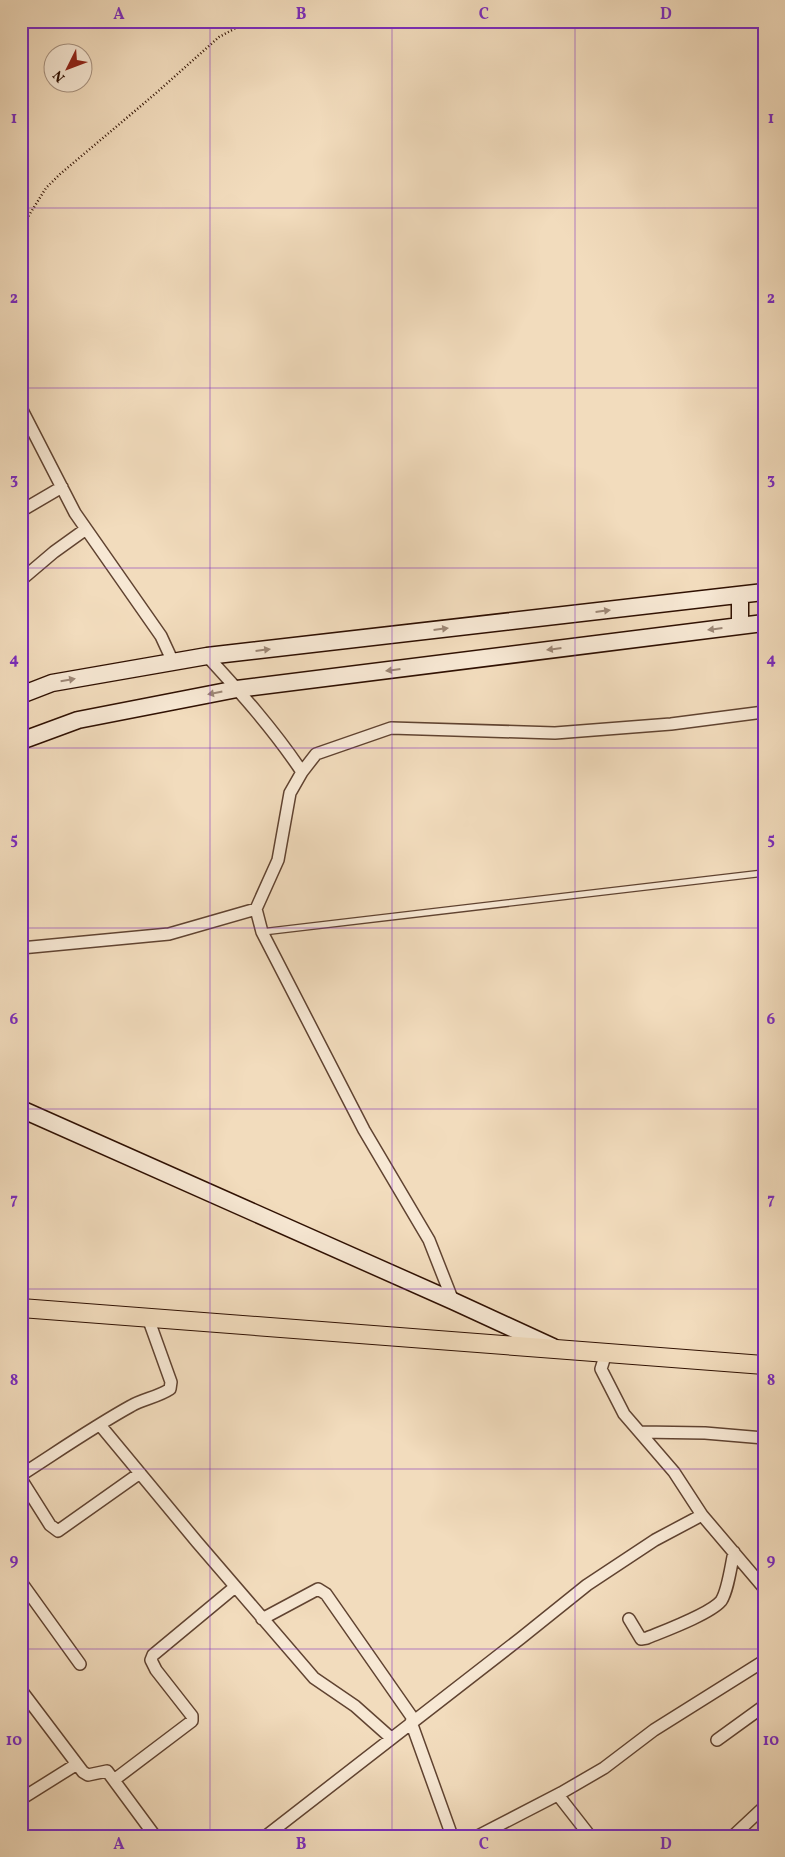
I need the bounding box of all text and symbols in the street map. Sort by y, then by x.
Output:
text: A [113,4,125,26]
text: B [296,4,307,26]
text: C [479,4,489,26]
text: D [660,4,672,26]
north arrow [42,42,92,92]
text: N [49,66,70,86]
text: 1 [11,108,17,130]
text: 1 [768,108,774,130]
text: 2 [10,288,18,310]
text: 2 [767,288,775,310]
text: 3 [10,469,18,491]
text: 3 [767,469,775,491]
one-way arrow [595,607,611,615]
one-way arrow [434,625,450,633]
one-way arrow [707,625,723,633]
one-way arrow [546,645,562,653]
one-way arrow [255,646,271,654]
text: 4 [9,649,19,671]
text: 4 [766,649,776,671]
one-way arrow [385,666,401,674]
one-way arrow [60,676,76,684]
one-way arrow [206,690,222,698]
text: 5 [10,829,18,851]
text: 5 [767,829,775,851]
text: 6 [10,1009,19,1031]
text: 6 [767,1009,776,1031]
text: 7 [10,1189,18,1211]
text: 7 [767,1189,775,1211]
text: 8 [10,1370,18,1392]
text: 8 [767,1370,775,1392]
text: 9 [10,1550,19,1572]
text: 9 [767,1550,776,1572]
text: 10 [6,1730,22,1752]
text: 10 [763,1730,779,1752]
text: A [113,1834,125,1856]
text: B [296,1834,307,1856]
text: C [479,1834,489,1856]
text: D [660,1834,672,1856]

